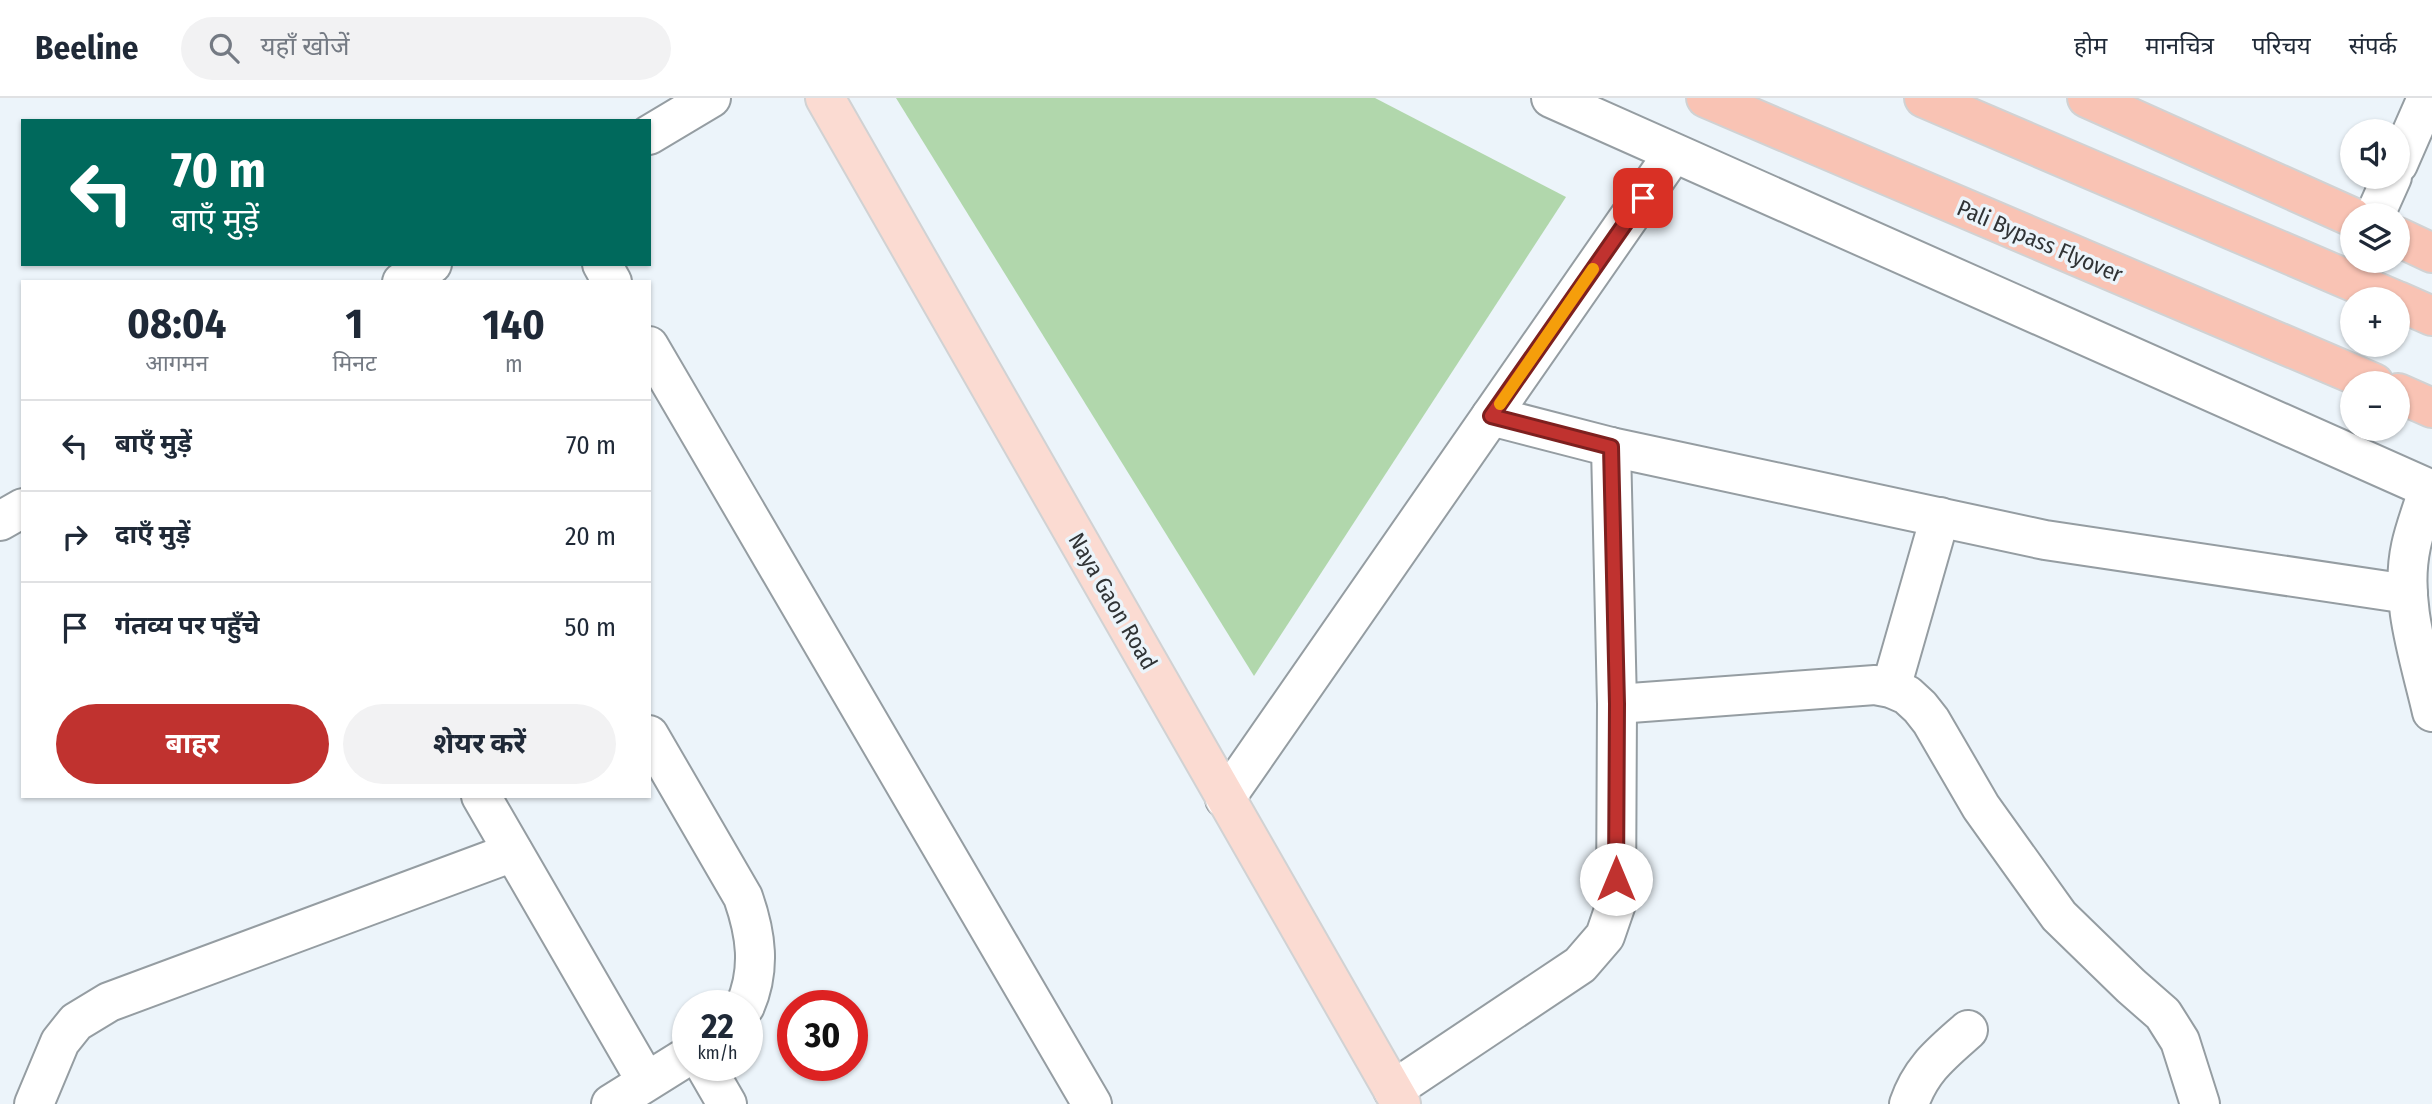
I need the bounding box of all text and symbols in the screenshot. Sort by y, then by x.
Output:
search box [181,17,671,80]
text: Beeline [35,28,139,68]
icon: search [205,29,243,67]
text: यहाँ खोजें [261,31,350,62]
text: होम [2074,32,2107,60]
text: मानचित्र [2145,32,2214,60]
text: परिचय [2252,32,2311,60]
text: संपर्क [2349,32,2397,60]
map controls [2340,119,2410,441]
button: sound [2340,119,2410,189]
text: 70 m [171,141,266,200]
icon: left [56,147,147,238]
pin [1613,168,1673,228]
icon: arrive [1624,179,1662,217]
street label: Pali Bypass Flyover [1953,193,2127,289]
text: बाएँ मुड़ें [171,201,259,239]
button: layers [2340,203,2410,273]
button: + [2340,287,2410,357]
text: 08:04 [127,299,226,349]
text: 1 [346,299,363,349]
text: 140 [483,300,545,350]
text: आगमन [145,349,208,377]
text: मिनट [332,349,377,377]
text: m [505,350,523,378]
button: − [2340,371,2410,441]
icon: left [56,427,94,465]
text: बाएँ मुड़ें [115,428,192,459]
text: 70 m [566,430,616,461]
icon: right [56,518,94,556]
text: दाएँ मुड़ें [115,519,190,550]
text: 20 m [565,521,616,552]
street label: Naya Gaon Road [1063,528,1163,674]
icon: arrive [56,609,94,647]
text: गंतव्य पर पहुँचे [115,610,259,641]
text: 50 m [564,612,616,643]
button: बाहर [56,704,329,784]
button: शेयर करें [343,704,616,784]
position arrow [1579,842,1653,916]
speed limit sign: 30 [777,990,868,1081]
text: 22 [701,1005,734,1047]
text: km/h [697,1042,738,1064]

